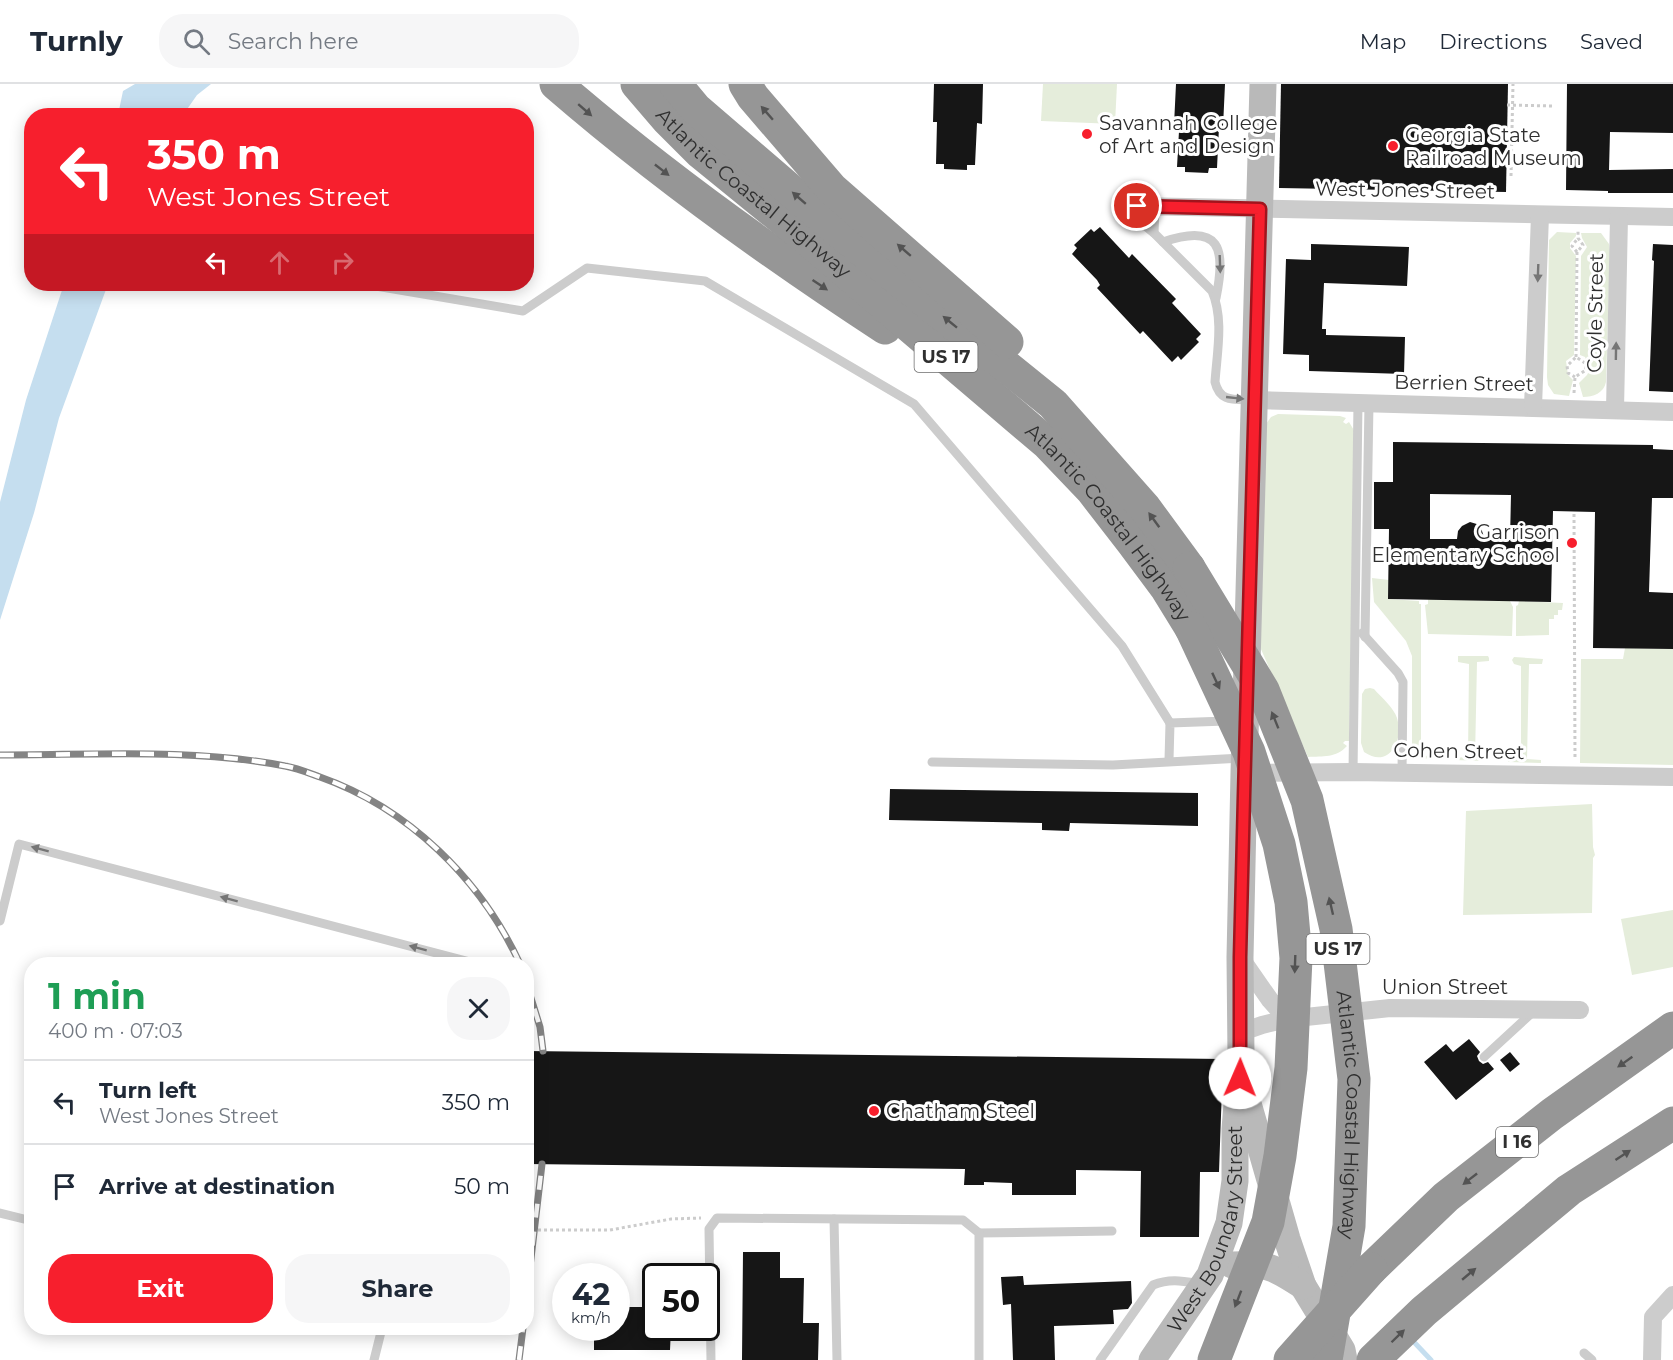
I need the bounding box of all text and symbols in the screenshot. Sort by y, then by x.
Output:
search box [159,14,579,68]
text: Turnly [30,24,123,58]
icon: search [180,25,213,58]
text: Search here [228,28,359,55]
text: Map [1360,29,1406,54]
text: Directions [1439,29,1547,54]
text: Saved [1580,29,1643,54]
one-way arrow [578,103,593,117]
street label: Atlantic Coastal Highway [651,103,856,283]
one-way arrow [761,106,774,121]
place label: Savannah College of Art and Design [1099,111,1278,158]
place label: Georgia State Railroad Museum [1405,123,1582,170]
marker: Savannah College of Art and Design [1080,127,1094,141]
text: 350 m [147,128,281,180]
icon: left [48,132,126,210]
marker: Georgia State Railroad Museum [1386,139,1400,153]
one-way arrow [654,164,670,177]
street label: West Jones Street [1315,176,1495,204]
text: West Jones Street [147,180,390,213]
pin [1111,180,1162,231]
icon: arrive [1120,189,1153,222]
one-way arrow [792,192,807,205]
one-way arrow [896,244,912,257]
icon: left [200,246,233,279]
icon: ahead [263,246,296,279]
icon: right [326,246,359,279]
street label: Coyle Street [1582,253,1608,373]
one-way arrow [1216,255,1225,274]
one-way arrow [1533,264,1542,283]
one-way arrow [811,279,827,291]
one-way arrow [942,317,957,329]
road number: US 17 [914,342,978,372]
one-way arrow [1612,342,1621,361]
street label: Berrien Street [1394,370,1534,396]
one-way arrow [1225,394,1244,403]
street label: Atlantic Coastal Highway [1021,418,1196,626]
one-way arrow [1148,513,1160,529]
place label: Garrison Elementary School [1371,520,1560,567]
marker: Garrison Elementary School [1565,536,1579,550]
one-way arrow [1211,673,1221,691]
one-way arrow [1270,711,1279,729]
street label: Cohen Street [1393,738,1525,764]
one-way arrow [31,844,49,854]
one-way arrow [220,893,238,903]
one-way arrow [1326,896,1335,915]
road number: US 17 [1306,934,1370,964]
one-way arrow [408,943,426,952]
one-way arrow [1290,955,1300,974]
text: 1 min [48,974,146,1018]
street label: Union Street [1382,975,1508,999]
button: close [447,977,510,1040]
street label: Atlantic Coastal Highway [1331,989,1366,1241]
text: 400 m · 07:03 [48,1019,183,1043]
position arrow [1208,1046,1272,1110]
one-way arrow [1618,1056,1634,1068]
text: Turn left [99,1077,197,1104]
icon: left [48,1086,81,1119]
text: 350 m [442,1089,510,1116]
place label: Chatham Steel [886,1099,1035,1123]
text: West Jones Street [99,1104,279,1128]
marker: Chatham Steel [867,1104,881,1118]
street label: West Boundary Street [1162,1125,1247,1337]
road number: I 16 [1496,1127,1538,1157]
one-way arrow [1615,1150,1631,1161]
icon: arrive [48,1170,81,1203]
one-way arrow [1462,1172,1477,1184]
text: Arrive at destination [99,1173,335,1200]
text: 50 m [454,1173,510,1200]
button: Exit [48,1254,273,1323]
button: Share [285,1254,510,1323]
speed limit sign: 50 [642,1263,720,1341]
one-way arrow [1461,1267,1477,1280]
text: 42 [572,1276,610,1313]
one-way arrow [1232,1290,1242,1308]
text: km/h [571,1308,611,1327]
one-way arrow [1391,1329,1405,1343]

